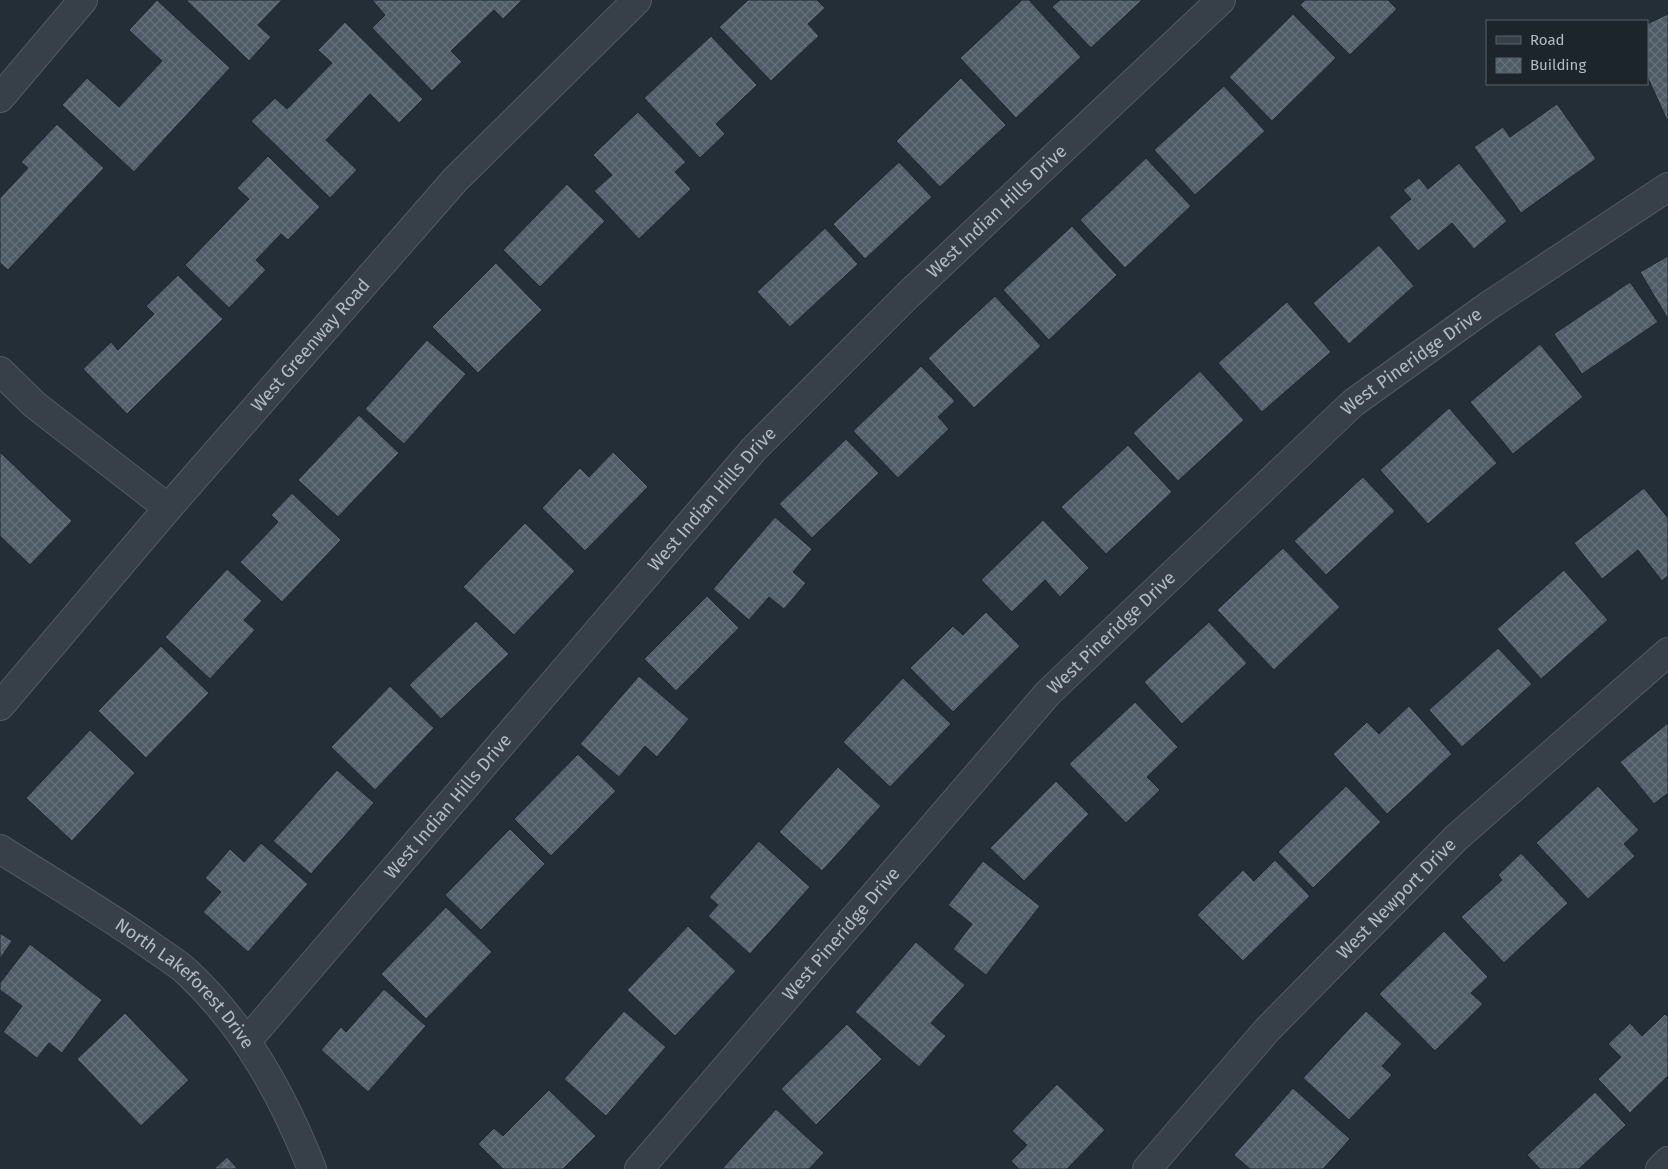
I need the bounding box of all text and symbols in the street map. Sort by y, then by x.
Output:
legend [1486,20,1648,85]
text: Road [1530,31,1565,49]
text: Building [1530,56,1586,74]
street label: West Indian Hills Drive [922,140,1071,283]
street label: West Greenway Road [246,274,375,416]
street label: West Pineridge Drive [1336,303,1486,420]
street label: West Indian Hills Drive [643,422,781,576]
street label: West Pineridge Drive [1043,567,1180,699]
street label: West Indian Hills Drive [380,729,516,883]
street label: West Newport Drive [1332,834,1461,964]
street label: West Pineridge Drive [778,863,904,1005]
street label: North Lakeforest Drive [111,913,259,1053]

